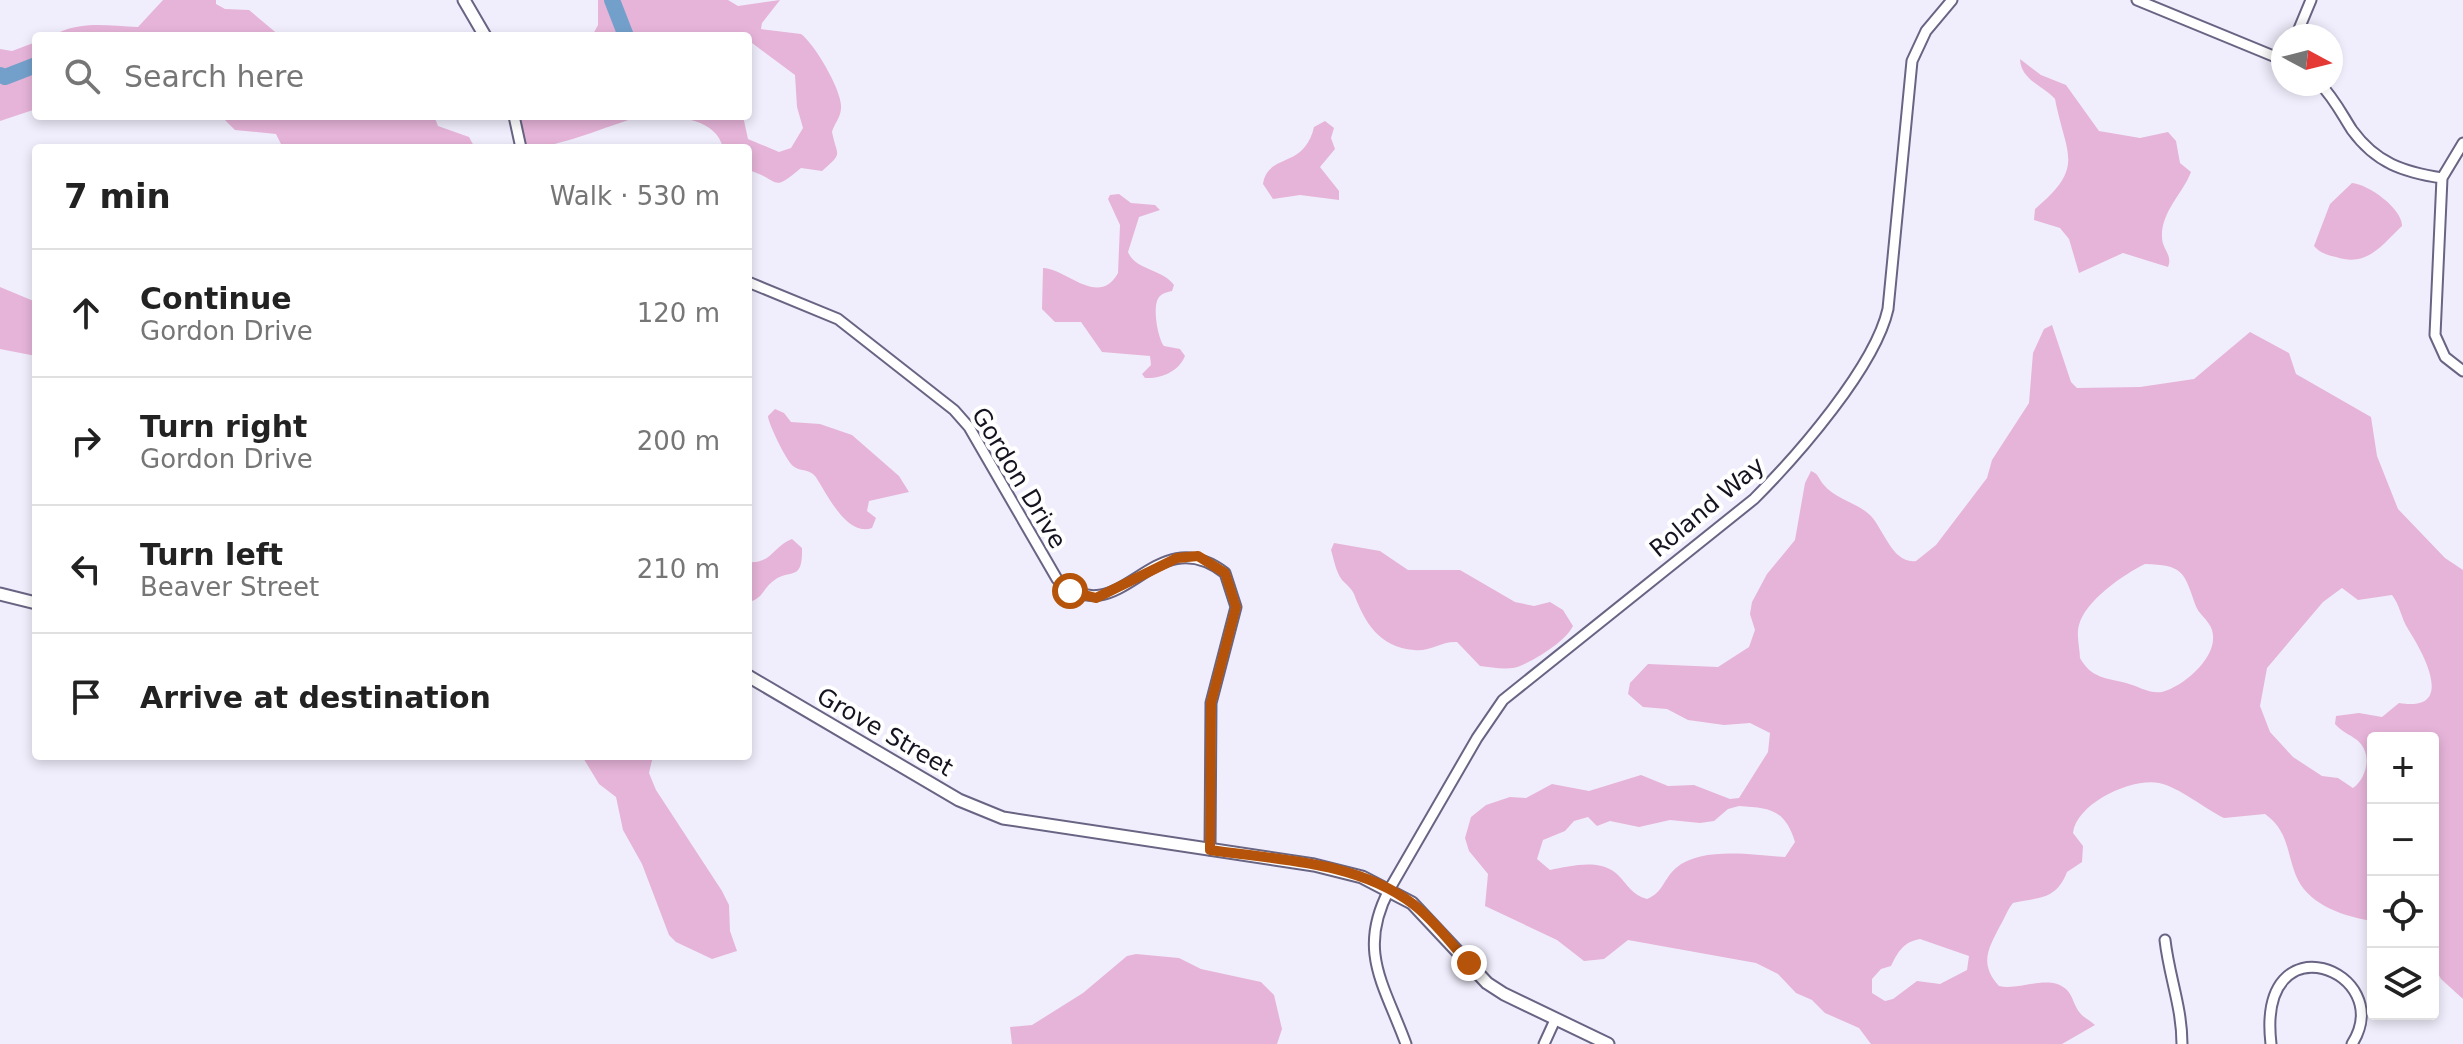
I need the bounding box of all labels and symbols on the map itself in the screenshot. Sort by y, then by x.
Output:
north arrow [2271,24,2343,96]
street label: Gordon Drive [966,402,1072,554]
street label: Roland Way [1644,451,1770,563]
route start [1052,573,1088,609]
street label: Grove Street [812,682,958,782]
route end [1451,945,1487,981]

